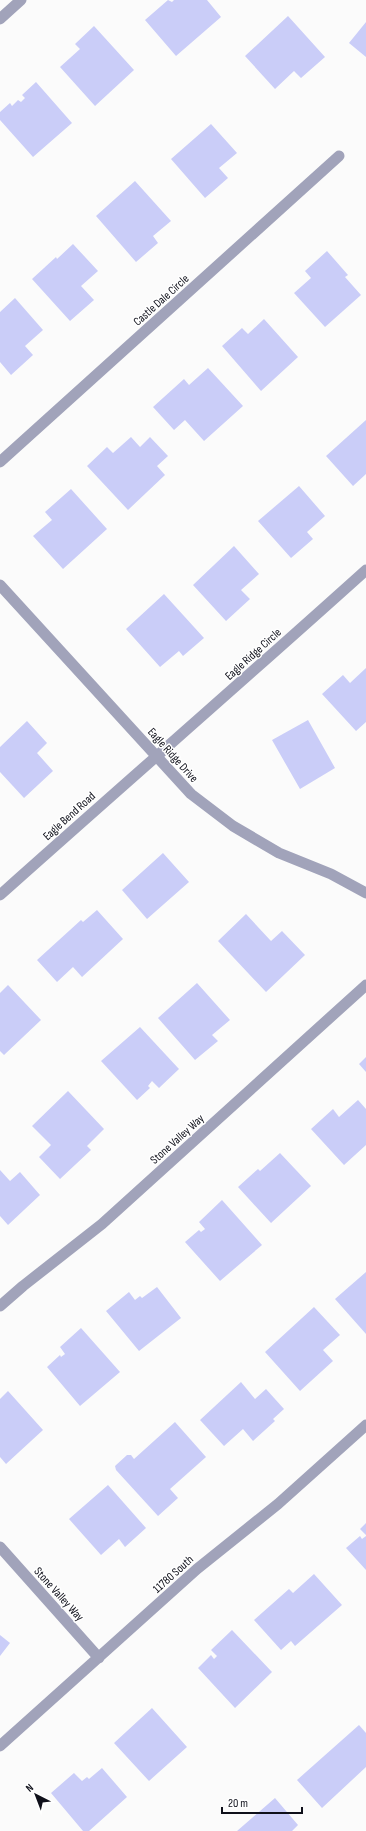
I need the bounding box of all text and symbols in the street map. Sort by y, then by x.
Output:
street label: Castle Dale Circle [130,271,192,329]
street label: Eagle Ridge Circle [222,625,285,684]
street label: Eagle Ridge Drive [144,725,201,786]
street label: Eagle Bend Road [40,789,99,844]
street label: Stone Valley Way [147,1111,208,1168]
street label: 11780 South [150,1552,197,1597]
street label: Stone Valley Way [30,1564,87,1625]
north arrow [16,1775,56,1815]
text: N [23,1781,36,1795]
scale bar [222,1789,302,1815]
text: 20 m [228,1796,248,1811]

